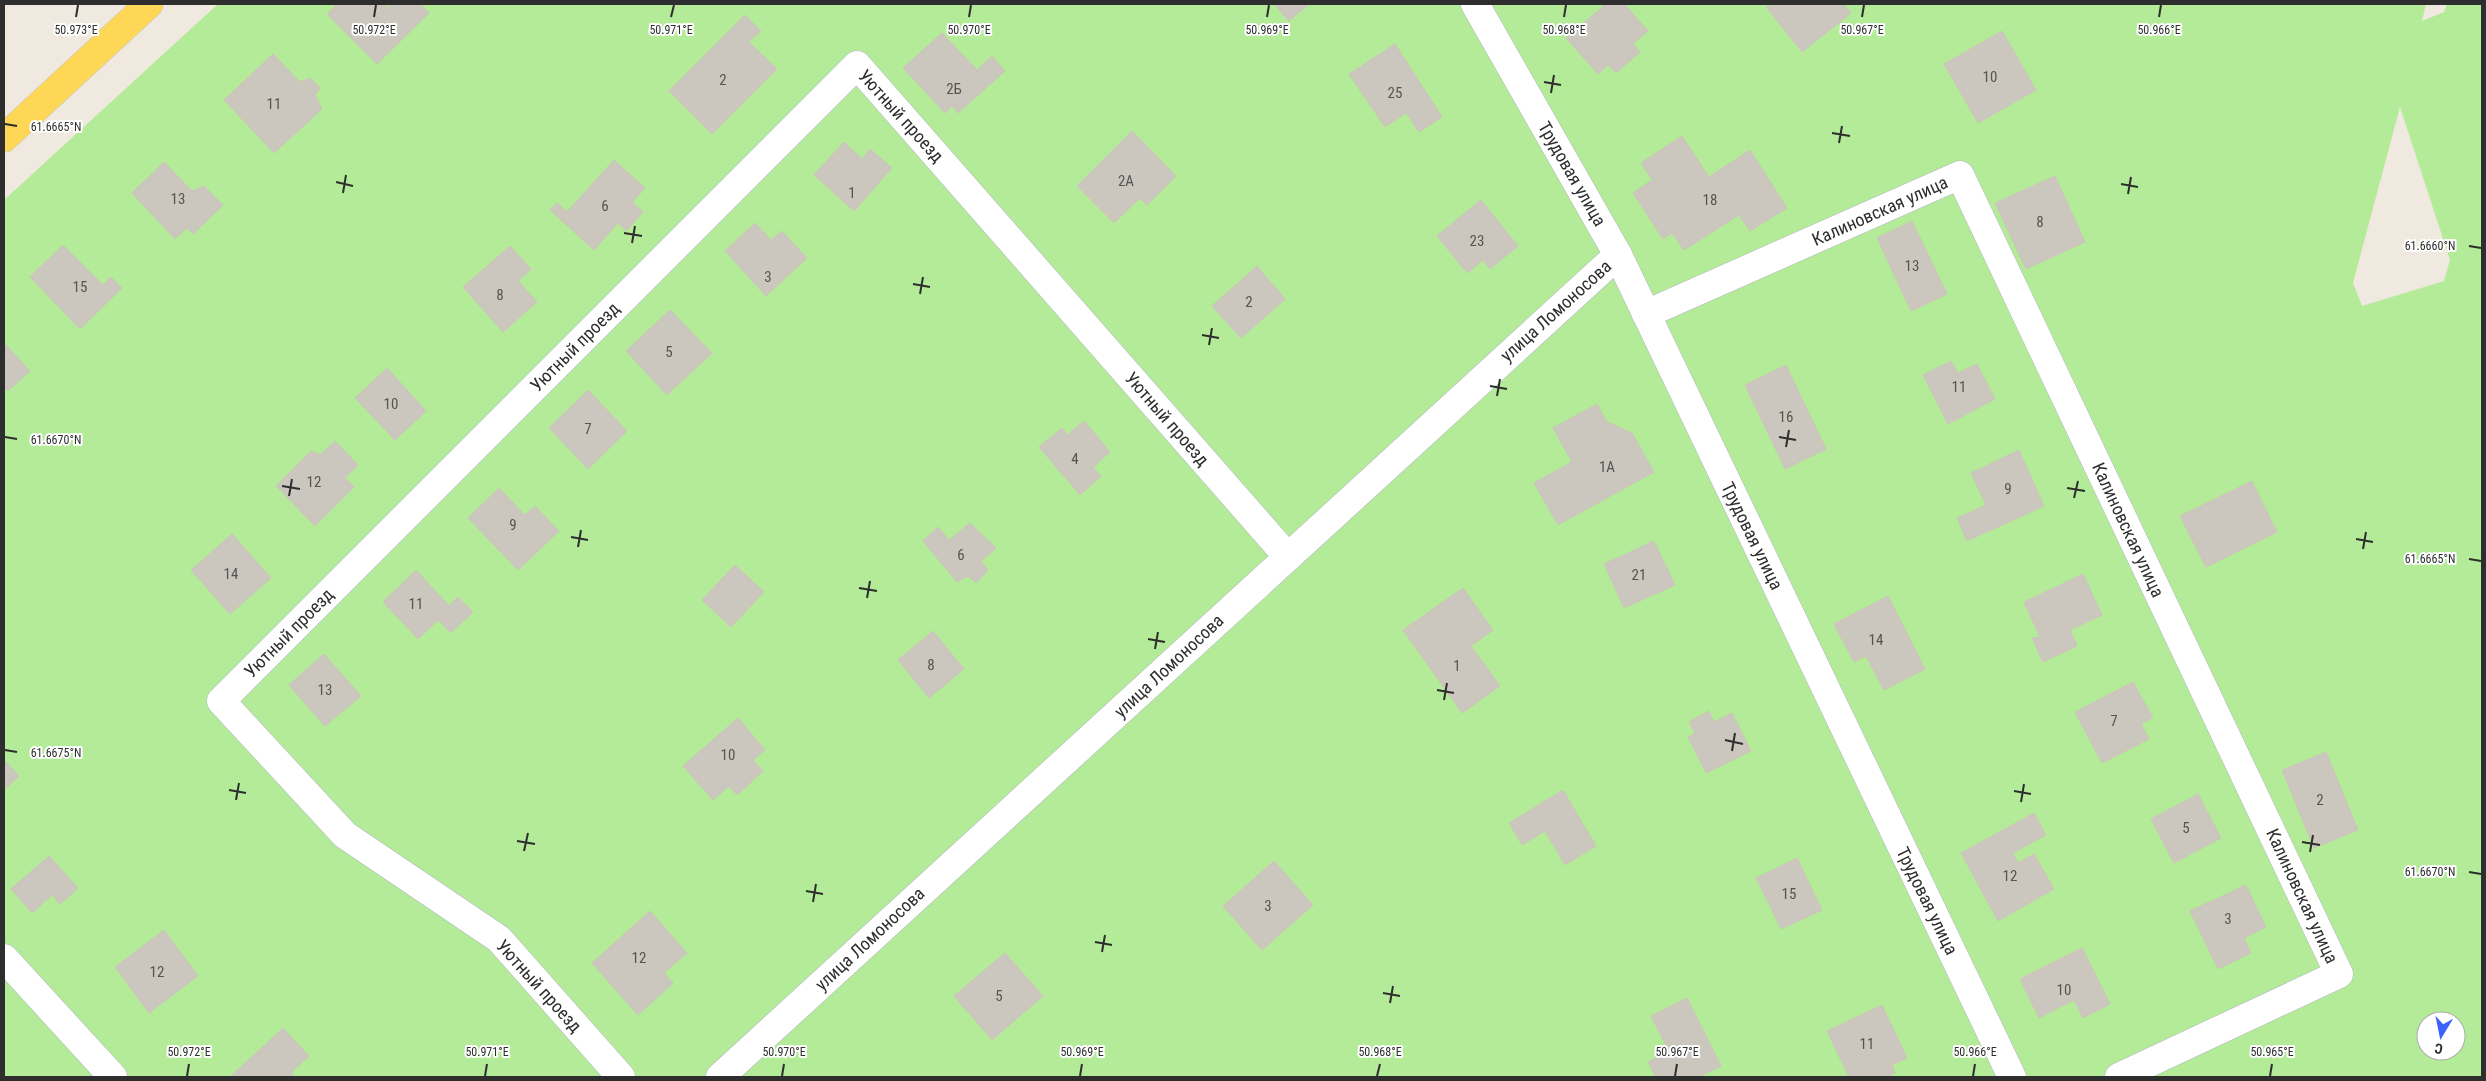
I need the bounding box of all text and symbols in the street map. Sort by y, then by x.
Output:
text: 50.973°E [54,23,98,37]
text: 50.972°E [352,23,396,37]
text: 50.971°E [649,23,693,37]
text: 50.970°E [947,23,991,37]
text: 50.969°E [1245,23,1289,37]
text: 50.968°E [1542,23,1586,37]
text: 50.967°E [1840,23,1884,37]
text: 50.966°E [2137,23,2181,37]
street label: Уютный проезд [854,65,949,167]
house number: 10 [1983,68,1997,86]
house number: 2 [719,71,727,89]
house number: 2Б [946,80,962,98]
house number: 25 [1388,84,1402,102]
house number: 11 [267,95,281,113]
street label: Трудовая улица [1534,118,1611,230]
text: 61.6665°N [31,120,81,134]
street label: Калиновская улица [1809,171,1951,250]
house number: 2А [1118,172,1134,190]
house number: 1 [848,184,856,202]
house number: 13 [171,190,185,208]
house number: 18 [1703,191,1717,209]
house number: 6 [601,197,609,215]
house number: 8 [2036,213,2044,231]
house number: 23 [1470,232,1484,250]
text: 61.6660°N [2405,239,2455,253]
street label: улица Ломоносова [1496,255,1615,366]
house number: 13 [1905,257,1919,275]
house number: 3 [764,268,772,286]
house number: 15 [73,278,87,296]
house number: 8 [496,286,504,304]
house number: 2 [1245,293,1253,311]
street label: Уютный проезд [526,298,624,396]
house number: 5 [665,343,673,361]
street label: Уютный проезд [1121,368,1214,470]
house number: 11 [1952,378,1966,396]
house number: 10 [384,395,398,413]
house number: 16 [1779,408,1793,426]
house number: 7 [584,420,592,438]
text: 61.6670°N [31,433,81,447]
house number: 4 [1071,450,1079,468]
house number: 1А [1599,458,1615,476]
street label: Калиновская улица [2088,459,2169,601]
house number: 12 [307,473,321,491]
street label: Трудовая улица [1717,479,1788,593]
house number: 9 [2004,480,2012,498]
house number: 9 [509,516,517,534]
house number: 6 [957,546,965,564]
text: 61.6665°N [2405,552,2455,566]
house number: 14 [224,565,238,583]
house number: 21 [1632,566,1646,584]
street label: Уютный проезд [240,584,338,682]
house number: 11 [409,595,423,613]
street label: улица Ломоносова [1110,610,1228,722]
house number: 14 [1869,631,1883,649]
house number: 8 [927,656,935,674]
house number: 1 [1453,657,1461,675]
house number: 13 [318,681,332,699]
house number: 7 [2110,712,2118,730]
text: 61.6675°N [31,746,81,760]
house number: 10 [721,746,735,764]
house number: 2 [2316,791,2324,809]
house number: 5 [2182,819,2190,837]
street label: Калиновская улица [2262,825,2343,967]
street label: Трудовая улица [1892,844,1963,958]
text: 61.6670°N [2405,865,2455,879]
house number: 12 [2003,867,2017,885]
street label: улица Ломоносова [811,883,929,995]
house number: 15 [1782,885,1796,903]
house number: 3 [1264,897,1272,915]
house number: 3 [2224,910,2232,928]
street label: Уютный проезд [492,935,587,1037]
house number: 12 [632,949,646,967]
house number: 12 [150,963,164,981]
house number: 10 [2057,981,2071,999]
house number: 5 [995,987,1003,1005]
north arrow [2416,1011,2466,1061]
house number: 11 [1860,1035,1874,1053]
text: С [2433,1040,2444,1057]
text: 50.972°E [167,1045,211,1059]
text: 50.971°E [465,1045,509,1059]
text: 50.970°E [762,1045,806,1059]
text: 50.969°E [1060,1045,1104,1059]
text: 50.968°E [1358,1045,1402,1059]
text: 50.967°E [1655,1045,1699,1059]
text: 50.966°E [1953,1045,1997,1059]
text: 50.965°E [2250,1045,2294,1059]

